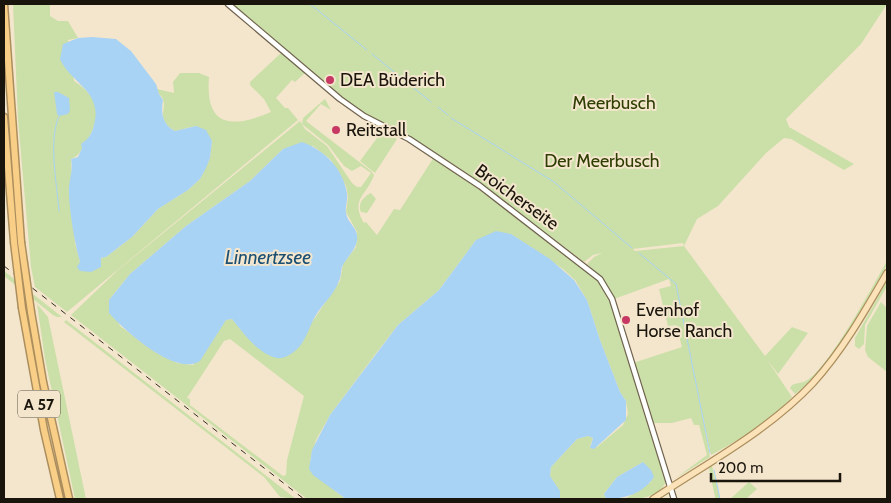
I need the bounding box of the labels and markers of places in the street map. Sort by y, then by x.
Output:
place label: DEA Büderich [340,69,445,91]
marker: DEA Büderich [324,74,336,86]
place label: Reitstall [346,119,407,141]
marker: Reitstall [330,124,342,136]
place label: Evenhof Horse Ranch [636,299,732,342]
marker: Evenhof Horse Ranch [620,314,632,326]

